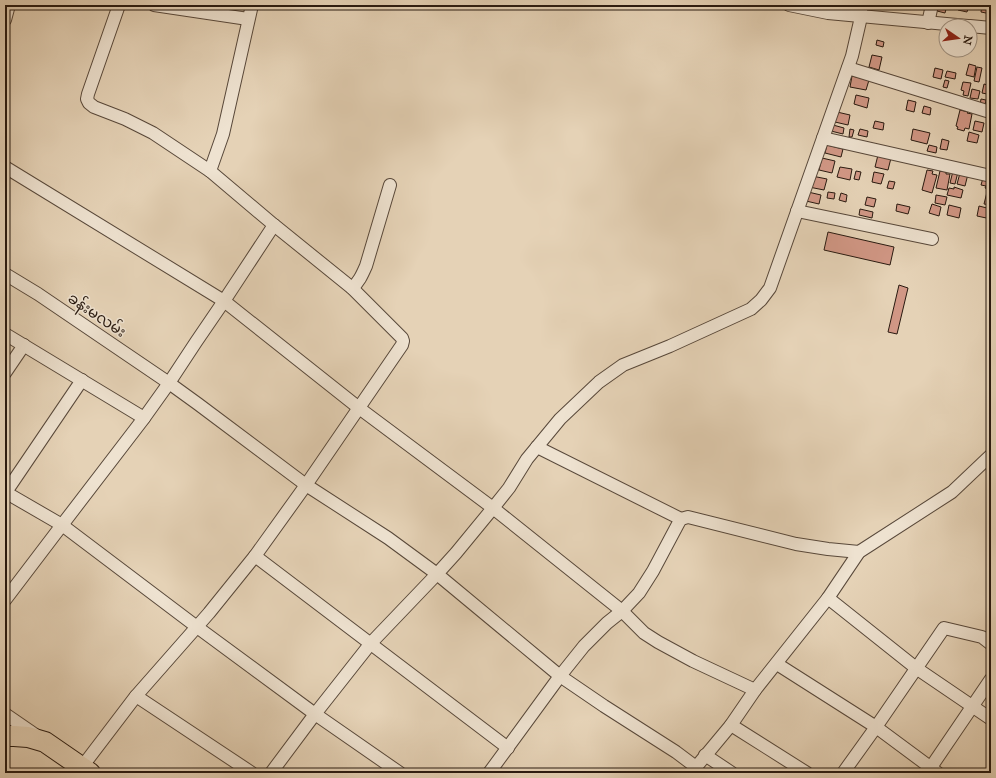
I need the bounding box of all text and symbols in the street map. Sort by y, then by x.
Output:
north arrow [938,18,978,58]
text: N [960,34,975,47]
street label: ခန်းမလမ်း [63,288,130,343]

